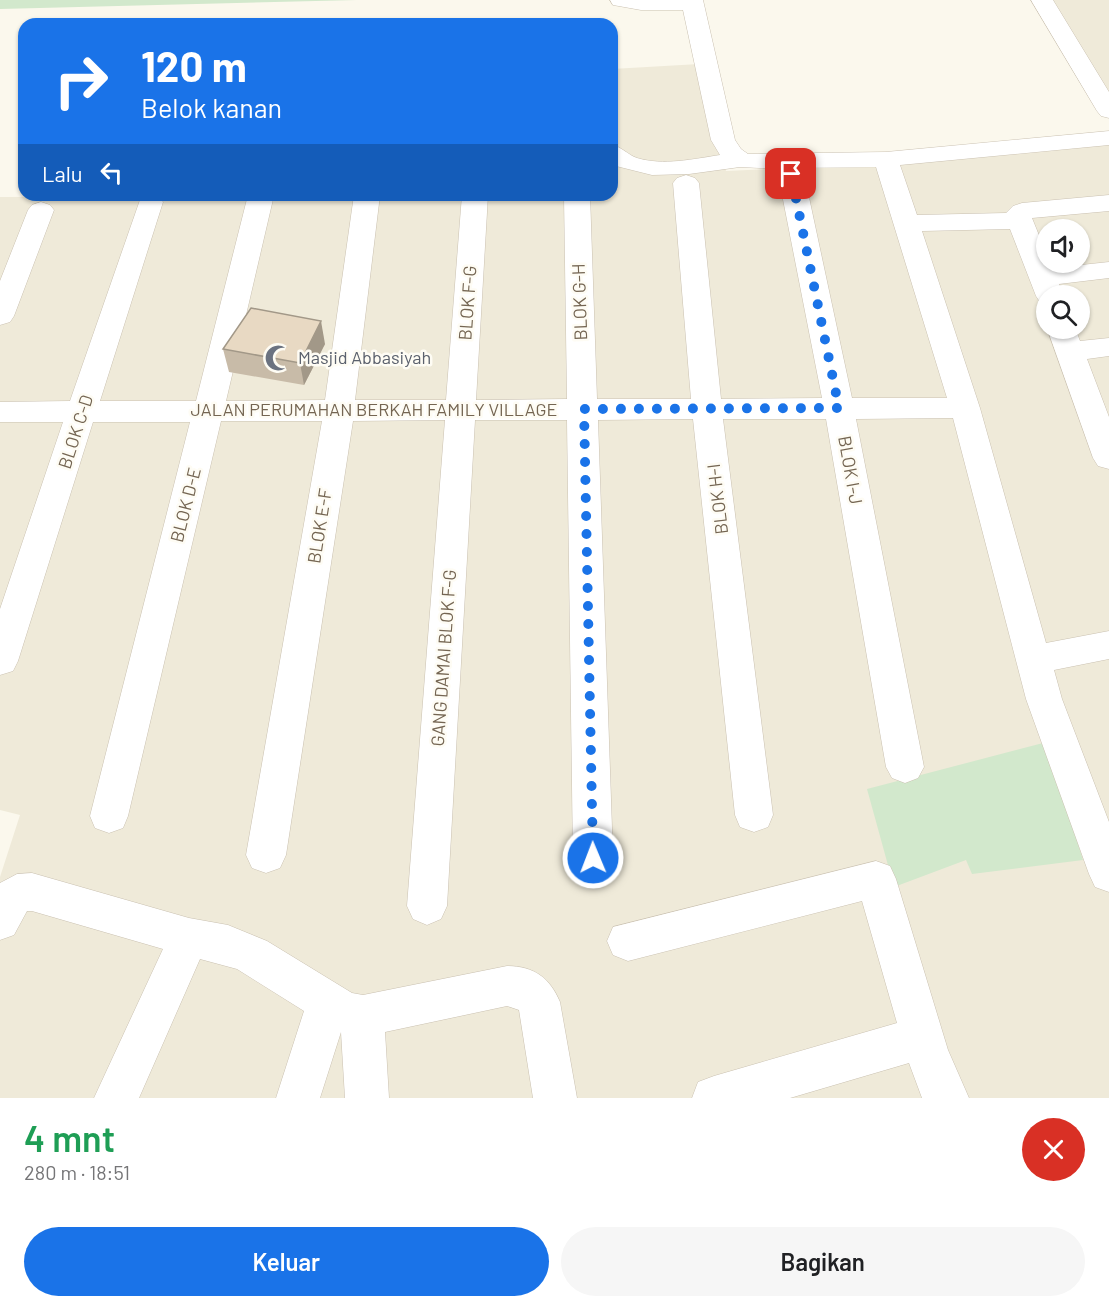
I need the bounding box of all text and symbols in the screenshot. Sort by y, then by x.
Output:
text: 120 m [141,40,247,90]
icon: right [42,42,120,120]
text: Belok kanan [141,91,282,123]
pin [765,148,816,199]
icon: left [95,156,128,189]
icon: arrive [774,157,807,190]
text: Lalu [42,160,83,186]
map controls [1036,219,1090,339]
button: sound [1036,219,1090,273]
street label: BLOK G-H [567,263,591,341]
street label: BLOK F-G [453,265,481,341]
button: search [1036,285,1090,339]
mosque icon: Masjid Abbasiyah [263,343,293,373]
place label: Masjid Abbasiyah [298,346,431,368]
street label: BLOK C-D [53,392,97,471]
street label: JALAN PERUMAHAN BERKAH FAMILY VILLAGE [191,398,557,420]
street label: BLOK I-J [834,434,868,506]
street label: BLOK H-I [702,463,732,536]
street label: BLOK D-E [165,465,205,544]
street label: BLOK E-F [302,487,336,565]
street label: GANG DAMAI BLOK F-G [426,569,460,747]
position arrow [561,826,625,890]
text: 4 mnt [24,1116,115,1159]
button: close [1022,1118,1085,1181]
text: 280 m · 18:51 [24,1160,130,1184]
button: Keluar [24,1227,549,1296]
button: Bagikan [561,1227,1085,1296]

